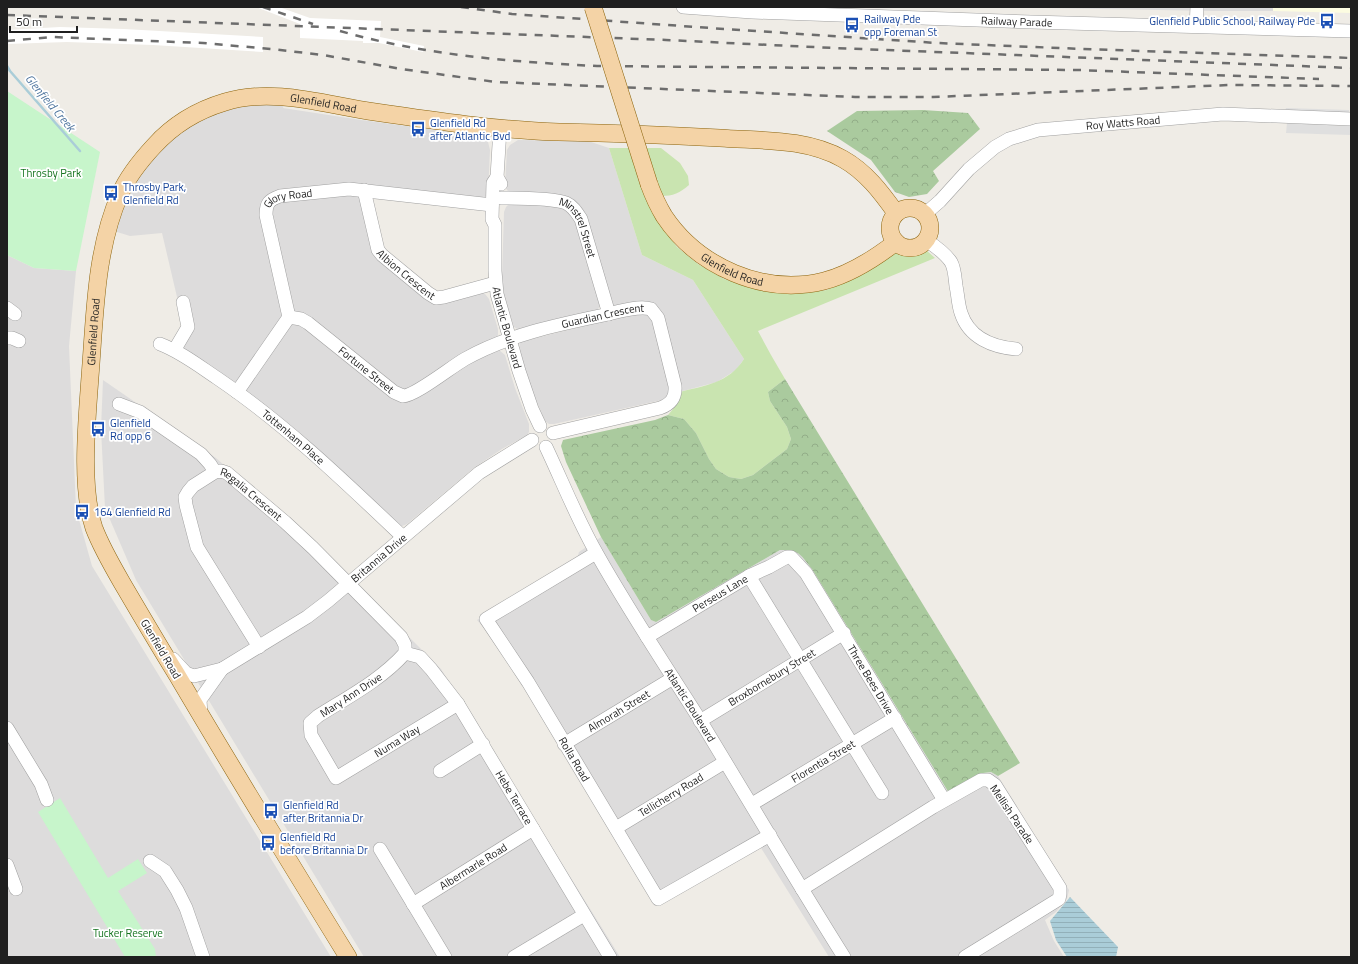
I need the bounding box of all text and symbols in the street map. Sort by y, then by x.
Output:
scale bar [10,8,77,34]
place label: Railway Pde opp Foreman St [864,11,937,40]
text: 50 m [16,12,42,31]
street label: Railway Parade [981,12,1053,31]
bus stop icon: Glenfield Public School, Railway Pde [1318,12,1336,30]
place label: Glenfield Public School, Railway Pde [1149,13,1315,29]
bus stop icon: Railway Pde opp Foreman St [843,16,861,34]
water label: Glenfield Creek [21,70,81,137]
street label: Glenfield Road [289,90,358,117]
street label: Roy Watts Road [1085,111,1161,134]
place label: Glenfield Rd after Atlantic Bvd [430,115,510,144]
bus stop icon: Glenfield Rd after Atlantic Bvd [409,120,427,138]
park label: Throsby Park [21,165,82,181]
place label: Throsby Park, Glenfield Rd [123,179,186,208]
bus stop icon: Throsby Park, Glenfield Rd [102,184,120,202]
street label: Glory Road [259,185,313,211]
street label: Minstrel Street [557,193,600,260]
street label: Albion Crescent [373,246,438,304]
street label: Glenfield Road [698,249,765,290]
street label: Atlantic Boulevard [488,286,526,371]
street label: Glenfield Road [83,297,104,366]
street label: Guardian Crescent [560,300,644,332]
street label: Fortune Street [335,343,398,397]
street label: Tottenham Place [259,406,329,468]
place label: Glenfield Rd opp 6 [110,415,151,444]
bus stop icon: Glenfield Rd opp 6 [89,420,107,438]
street label: Regalia Crescent [218,463,286,524]
bus stop icon: 164 Glenfield Rd [73,503,91,521]
place label: 164 Glenfield Rd [94,504,171,520]
street label: Britannia Drive [347,529,410,586]
street label: Perseus Lane [689,570,751,616]
street label: Glenfield Road [137,616,185,682]
street label: Three Bees Drive [844,642,898,718]
street label: Broxbornebury Street [725,644,818,710]
street label: Atlantic Boulevard [661,665,719,745]
street label: Mary Ann Drive [317,669,386,721]
street label: Almorah Street [585,686,653,736]
street label: Numa Way [371,721,423,761]
street label: Rolla Road [555,734,594,785]
street label: Florentia Street [788,736,858,787]
street label: Hebe Terrace [492,767,537,828]
street label: Tellicherry Road [635,769,706,821]
street label: Mellish Parade [986,781,1038,847]
place label: Glenfield Rd after Britannia Dr [283,797,363,826]
bus stop icon: Glenfield Rd after Britannia Dr [262,802,280,820]
place label: Glenfield Rd before Britannia Dr [280,829,368,858]
bus stop icon: Glenfield Rd before Britannia Dr [259,834,277,852]
street label: Albermarle Road [436,839,510,894]
park label: Tucker Reserve [93,925,163,941]

